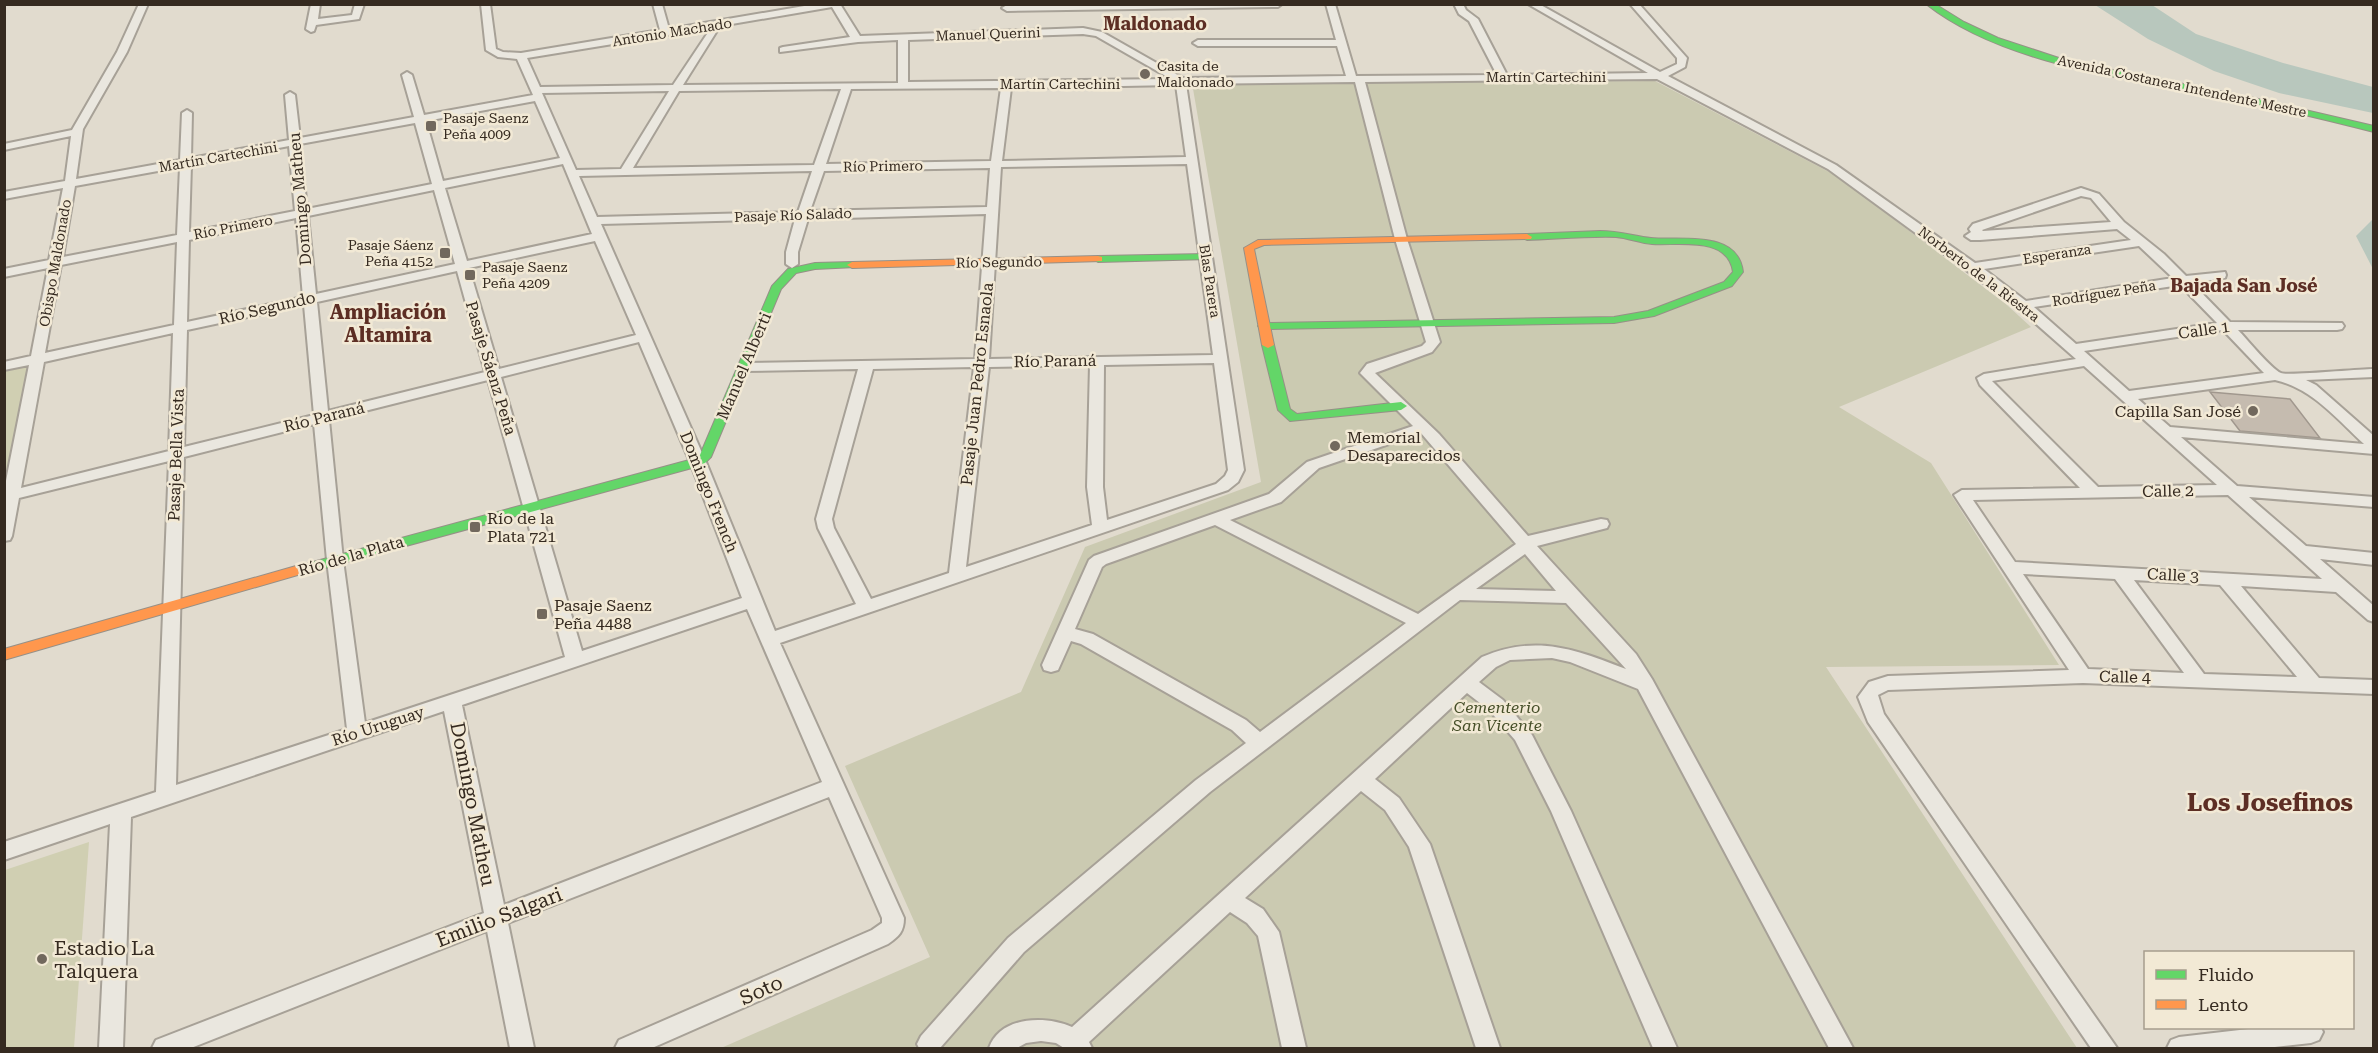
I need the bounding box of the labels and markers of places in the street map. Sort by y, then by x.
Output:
place label: Casita de Maldonado [1157,58,1234,90]
marker: Casita de Maldonado [1138,67,1152,81]
place label: Pasaje Saenz Peña 4009 [443,110,529,142]
marker: Pasaje Saenz Peña 4009 [424,119,438,133]
place label: Pasaje Sáenz Peña 4152 [348,237,433,269]
marker: Pasaje Sáenz Peña 4152 [438,246,452,260]
place label: Pasaje Saenz Peña 4209 [482,259,568,291]
marker: Pasaje Saenz Peña 4209 [463,268,477,282]
place label: Capilla San José [2115,402,2241,421]
marker: Capilla San José [2246,404,2260,418]
place label: Memorial Desaparecidos [1347,428,1461,465]
marker: Memorial Desaparecidos [1328,439,1342,453]
place label: Río de la Plata 721 [487,509,556,546]
marker: Río de la Plata 721 [468,520,482,534]
place label: Pasaje Saenz Peña 4488 [554,596,652,633]
marker: Pasaje Saenz Peña 4488 [535,607,549,621]
place label: Estadio La Talquera [54,936,155,983]
marker: Estadio La Talquera [35,952,49,966]

